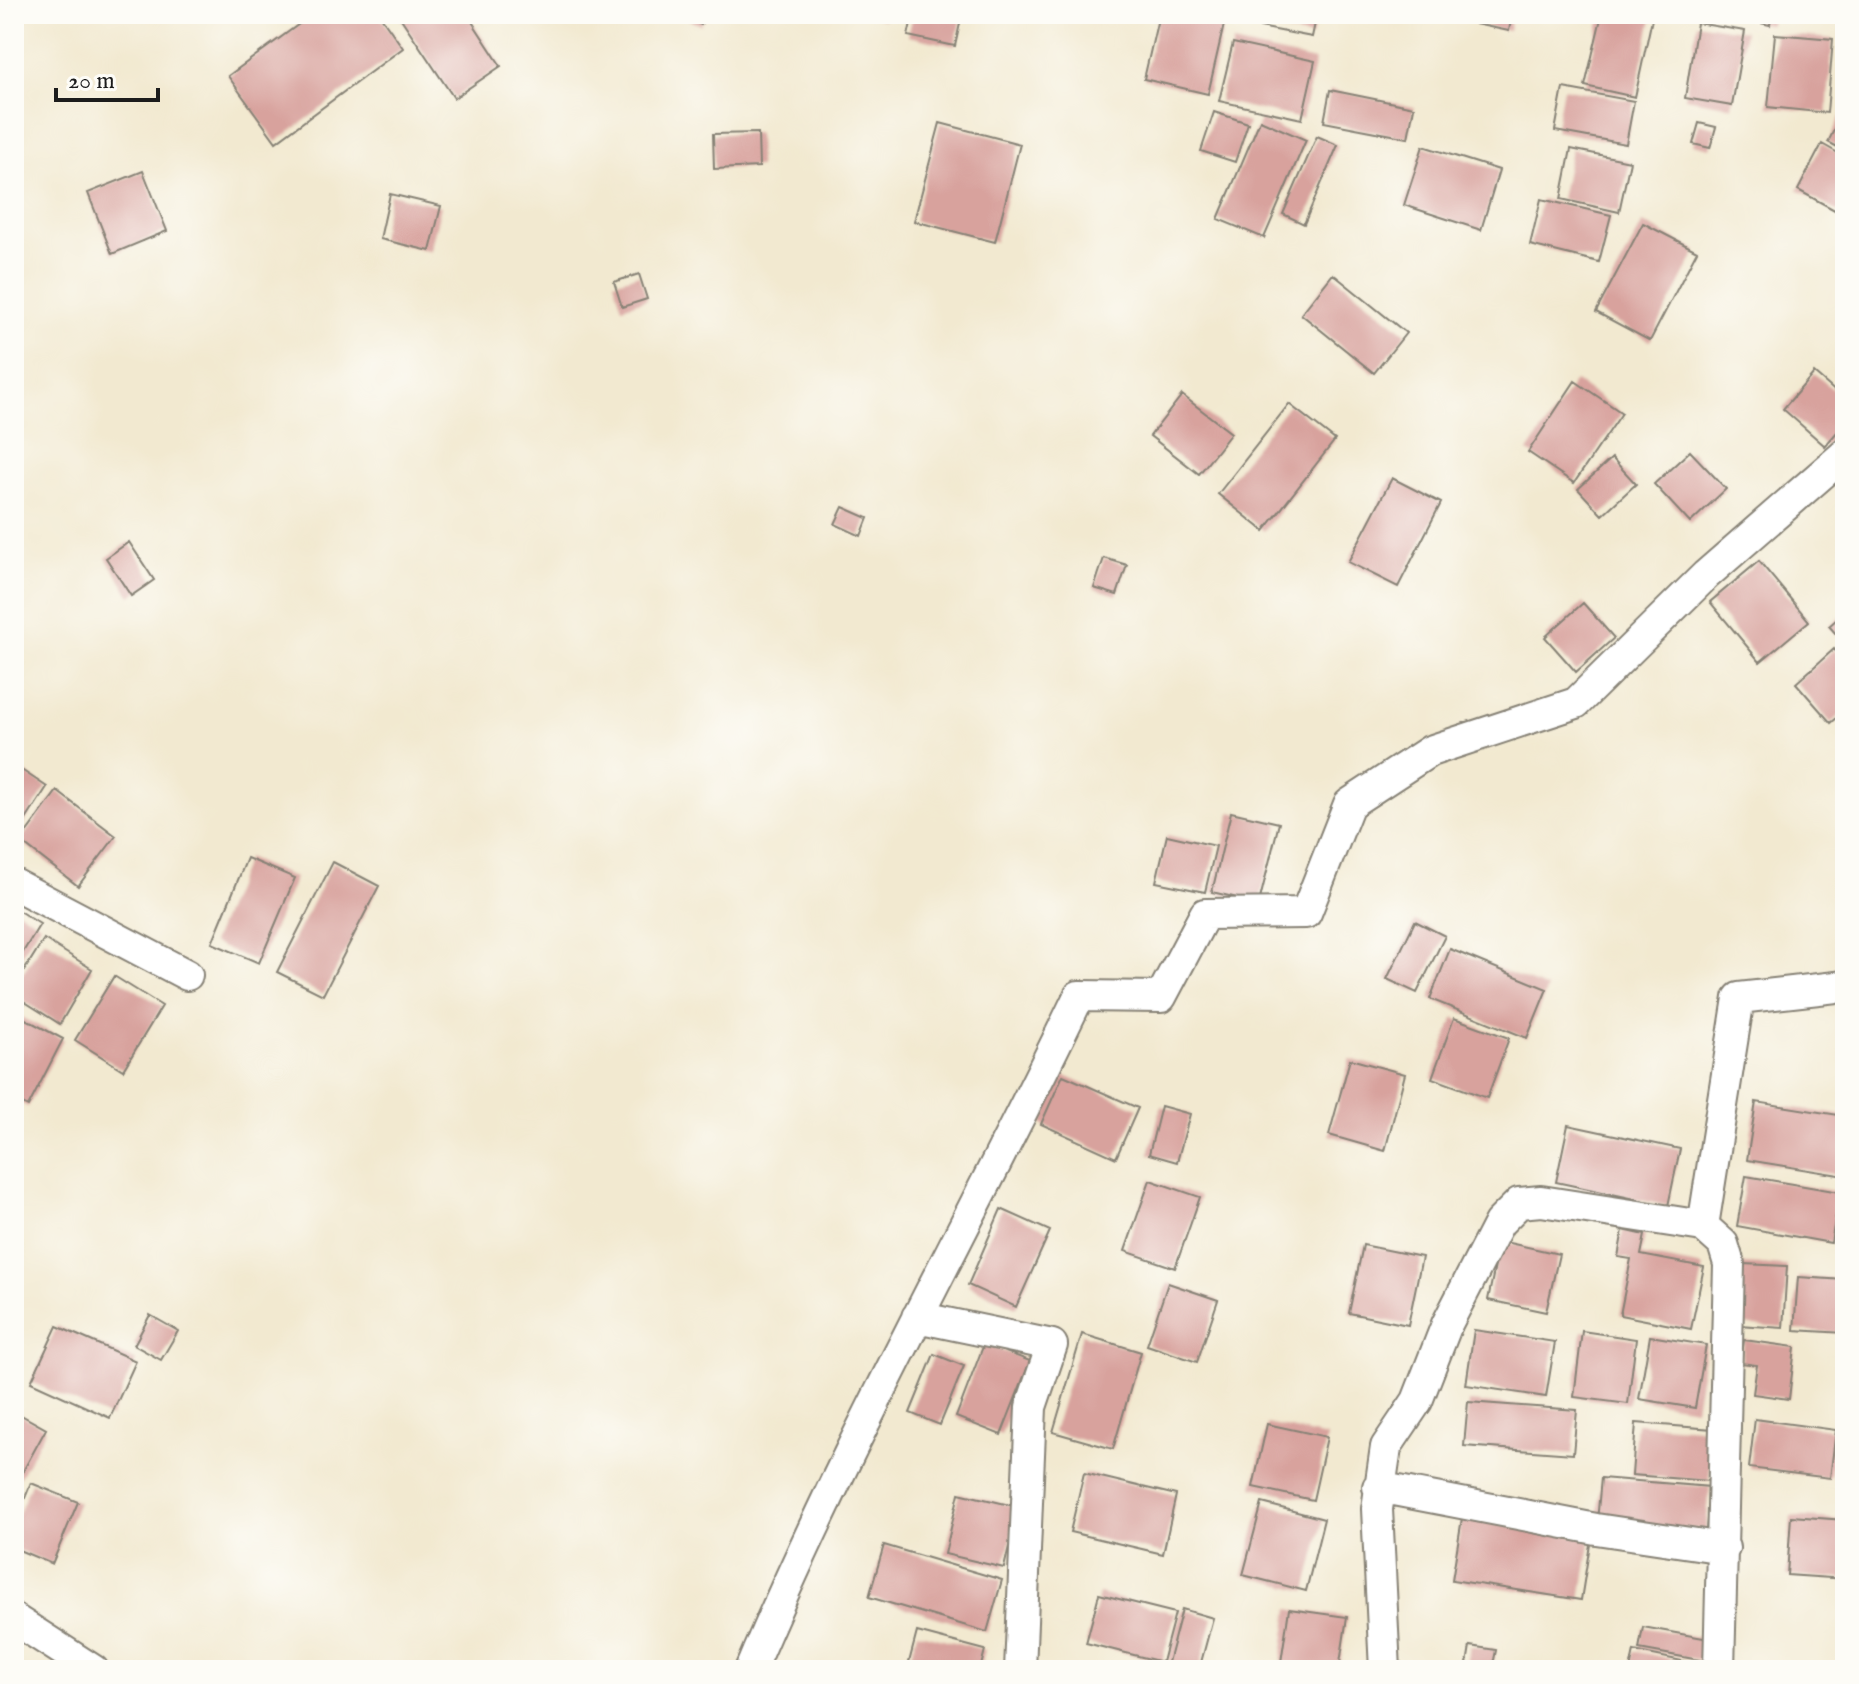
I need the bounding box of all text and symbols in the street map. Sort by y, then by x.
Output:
scale bar [56,52,158,102]
text: 20 m [68,66,115,97]

